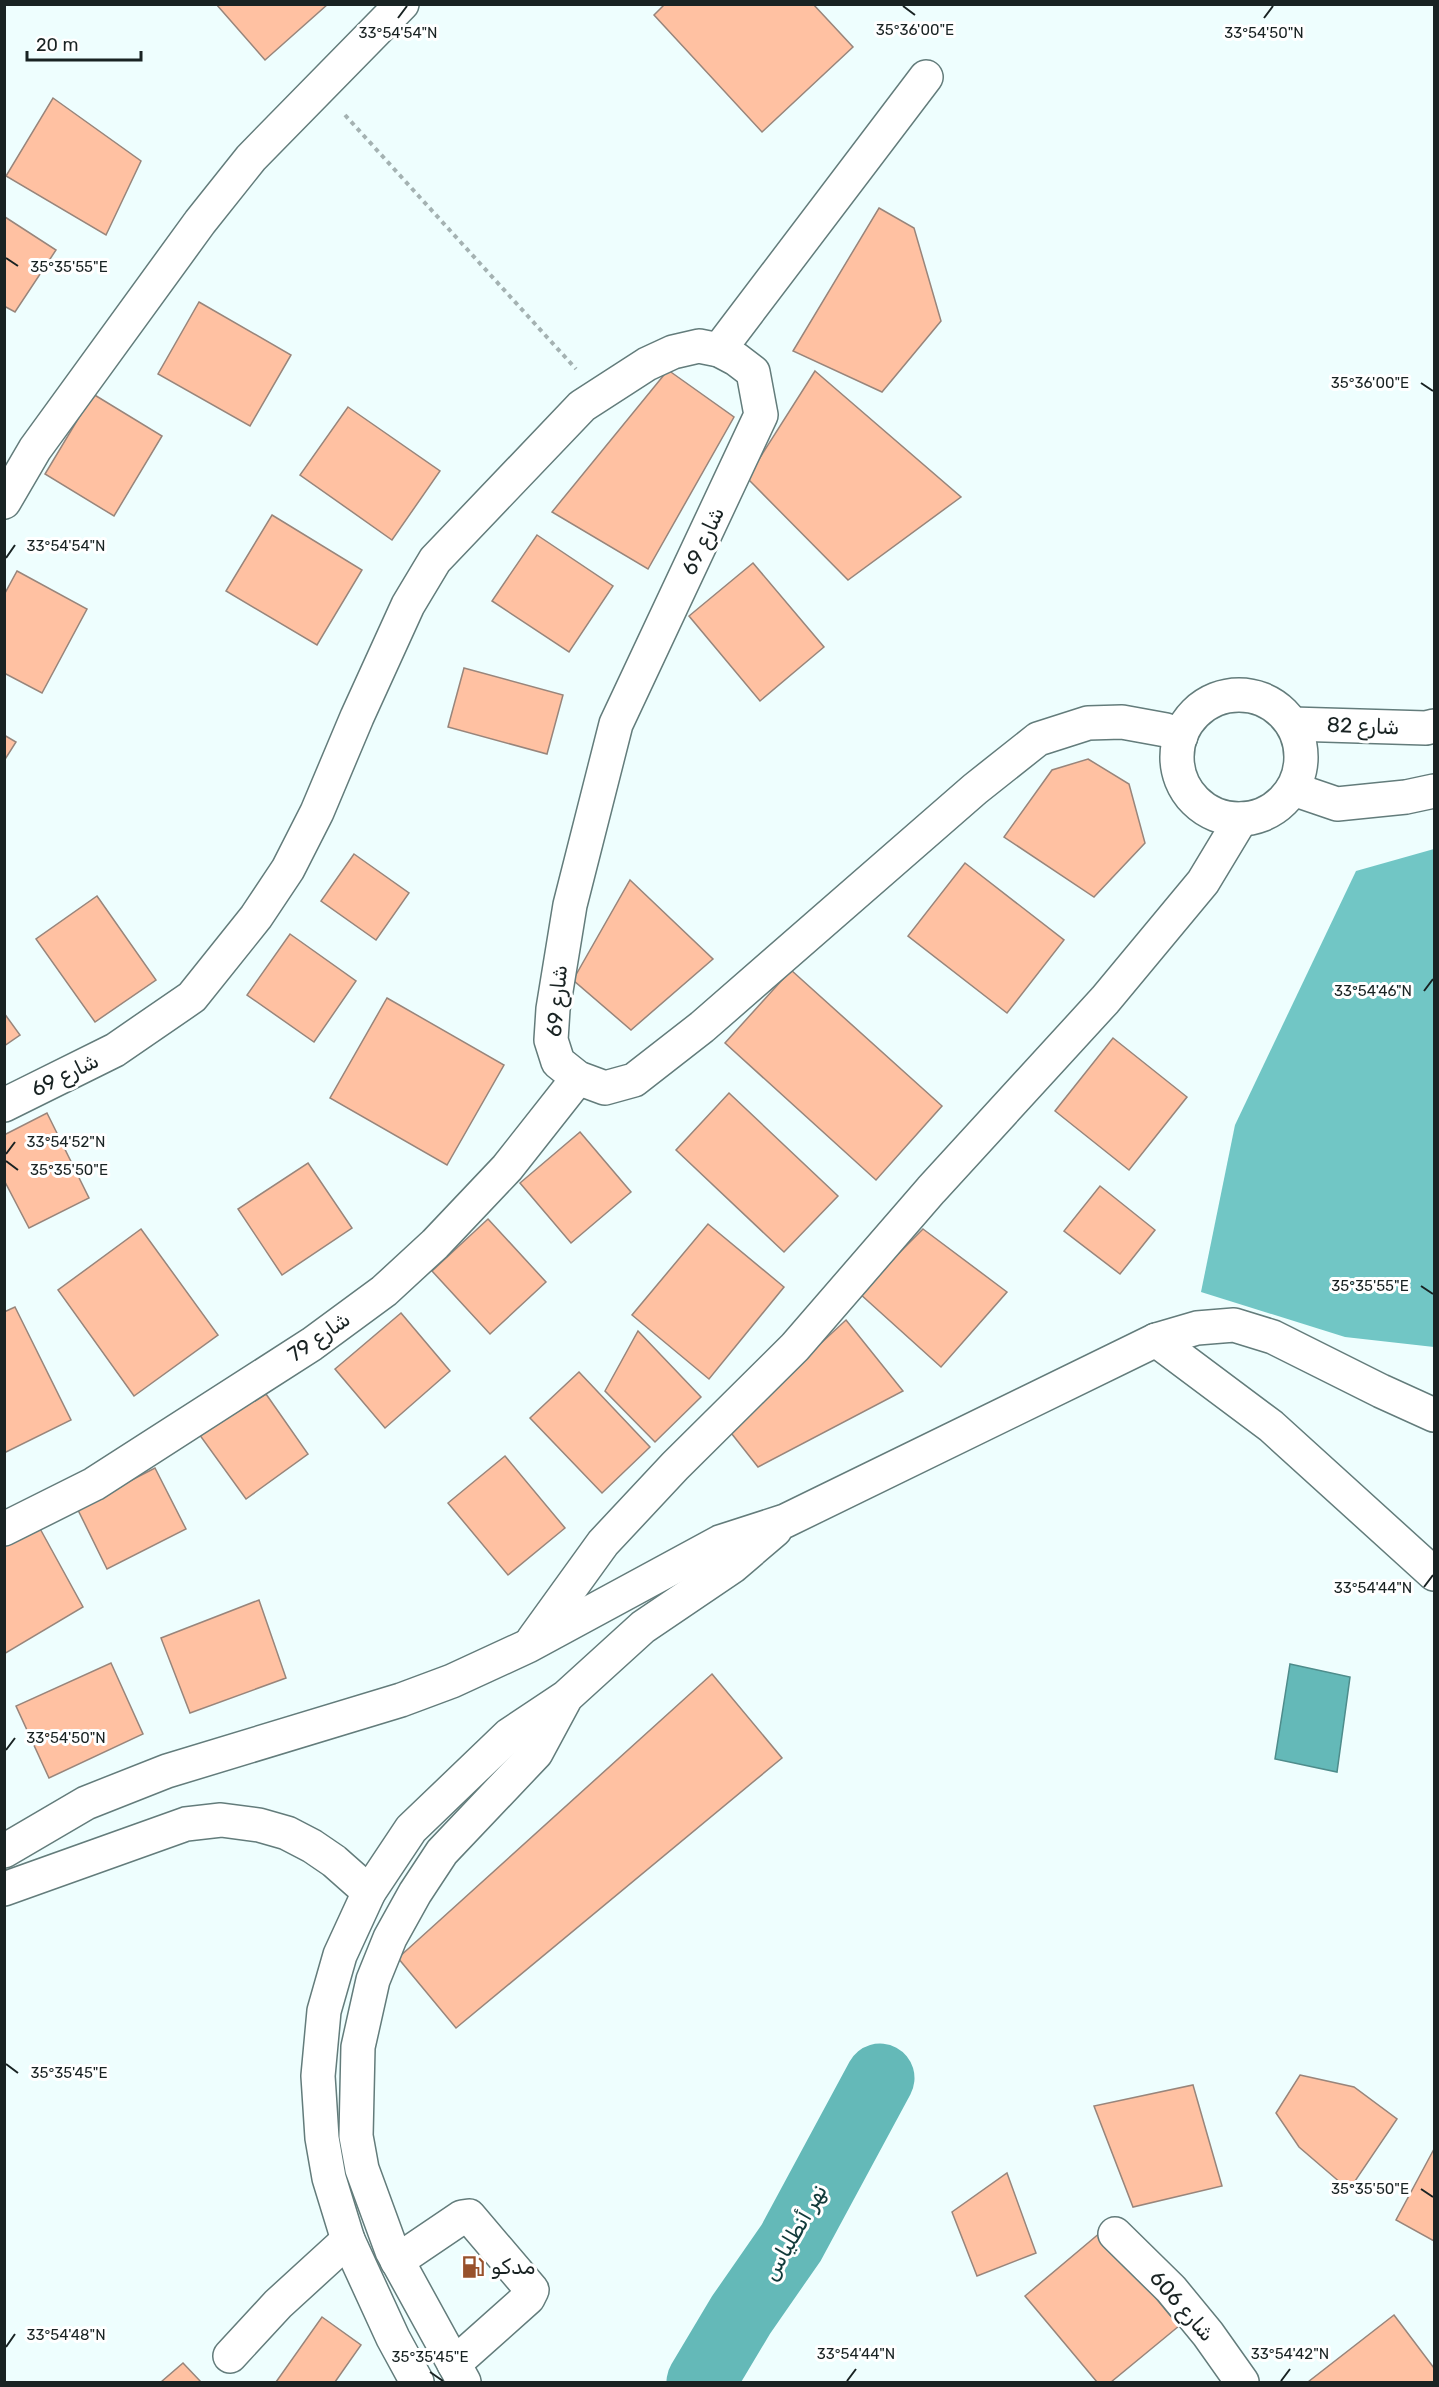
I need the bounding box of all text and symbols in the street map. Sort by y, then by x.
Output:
text: 35°36'00"E [876,21,954,39]
scale bar [27,24,141,62]
text: 33°54'54"N [359,24,437,42]
text: 33°54'50"N [1224,24,1304,42]
text: 20 m [36,34,78,56]
text: 35°35'55"E [30,258,108,276]
text: 35°36'00"E [1331,374,1409,392]
street label: شارع 69 [676,503,731,580]
text: 33°54'54"N [27,537,105,555]
street label: شارع 82 [1326,712,1400,741]
street label: شارع 69 [541,964,574,1038]
text: 33°54'46"N [1334,982,1412,1000]
street label: شارع 69 [27,1048,104,1103]
text: 33°54'52"N [27,1133,105,1151]
text: 35°35'50"E [30,1161,108,1179]
text: 35°35'55"E [1331,1277,1409,1295]
street label: شارع 79 [283,1306,356,1369]
text: 33°54'44"N [1334,1579,1412,1597]
text: 33°54'50"N [26,1729,106,1747]
text: 35°35'45"E [30,2064,108,2082]
water label: نهر أنطلياس [756,2179,833,2285]
text: 35°35'50"E [1331,2180,1409,2198]
fuel station icon: مدكو [460,2254,486,2280]
place label: مدكو [491,2254,535,2279]
street label: شارع 606 [1143,2265,1220,2348]
text: 33°54'48"N [26,2326,106,2344]
text: 33°54'44"N [817,2345,895,2363]
text: 33°54'42"N [1251,2345,1329,2363]
text: 35°35'45"E [391,2348,469,2366]

